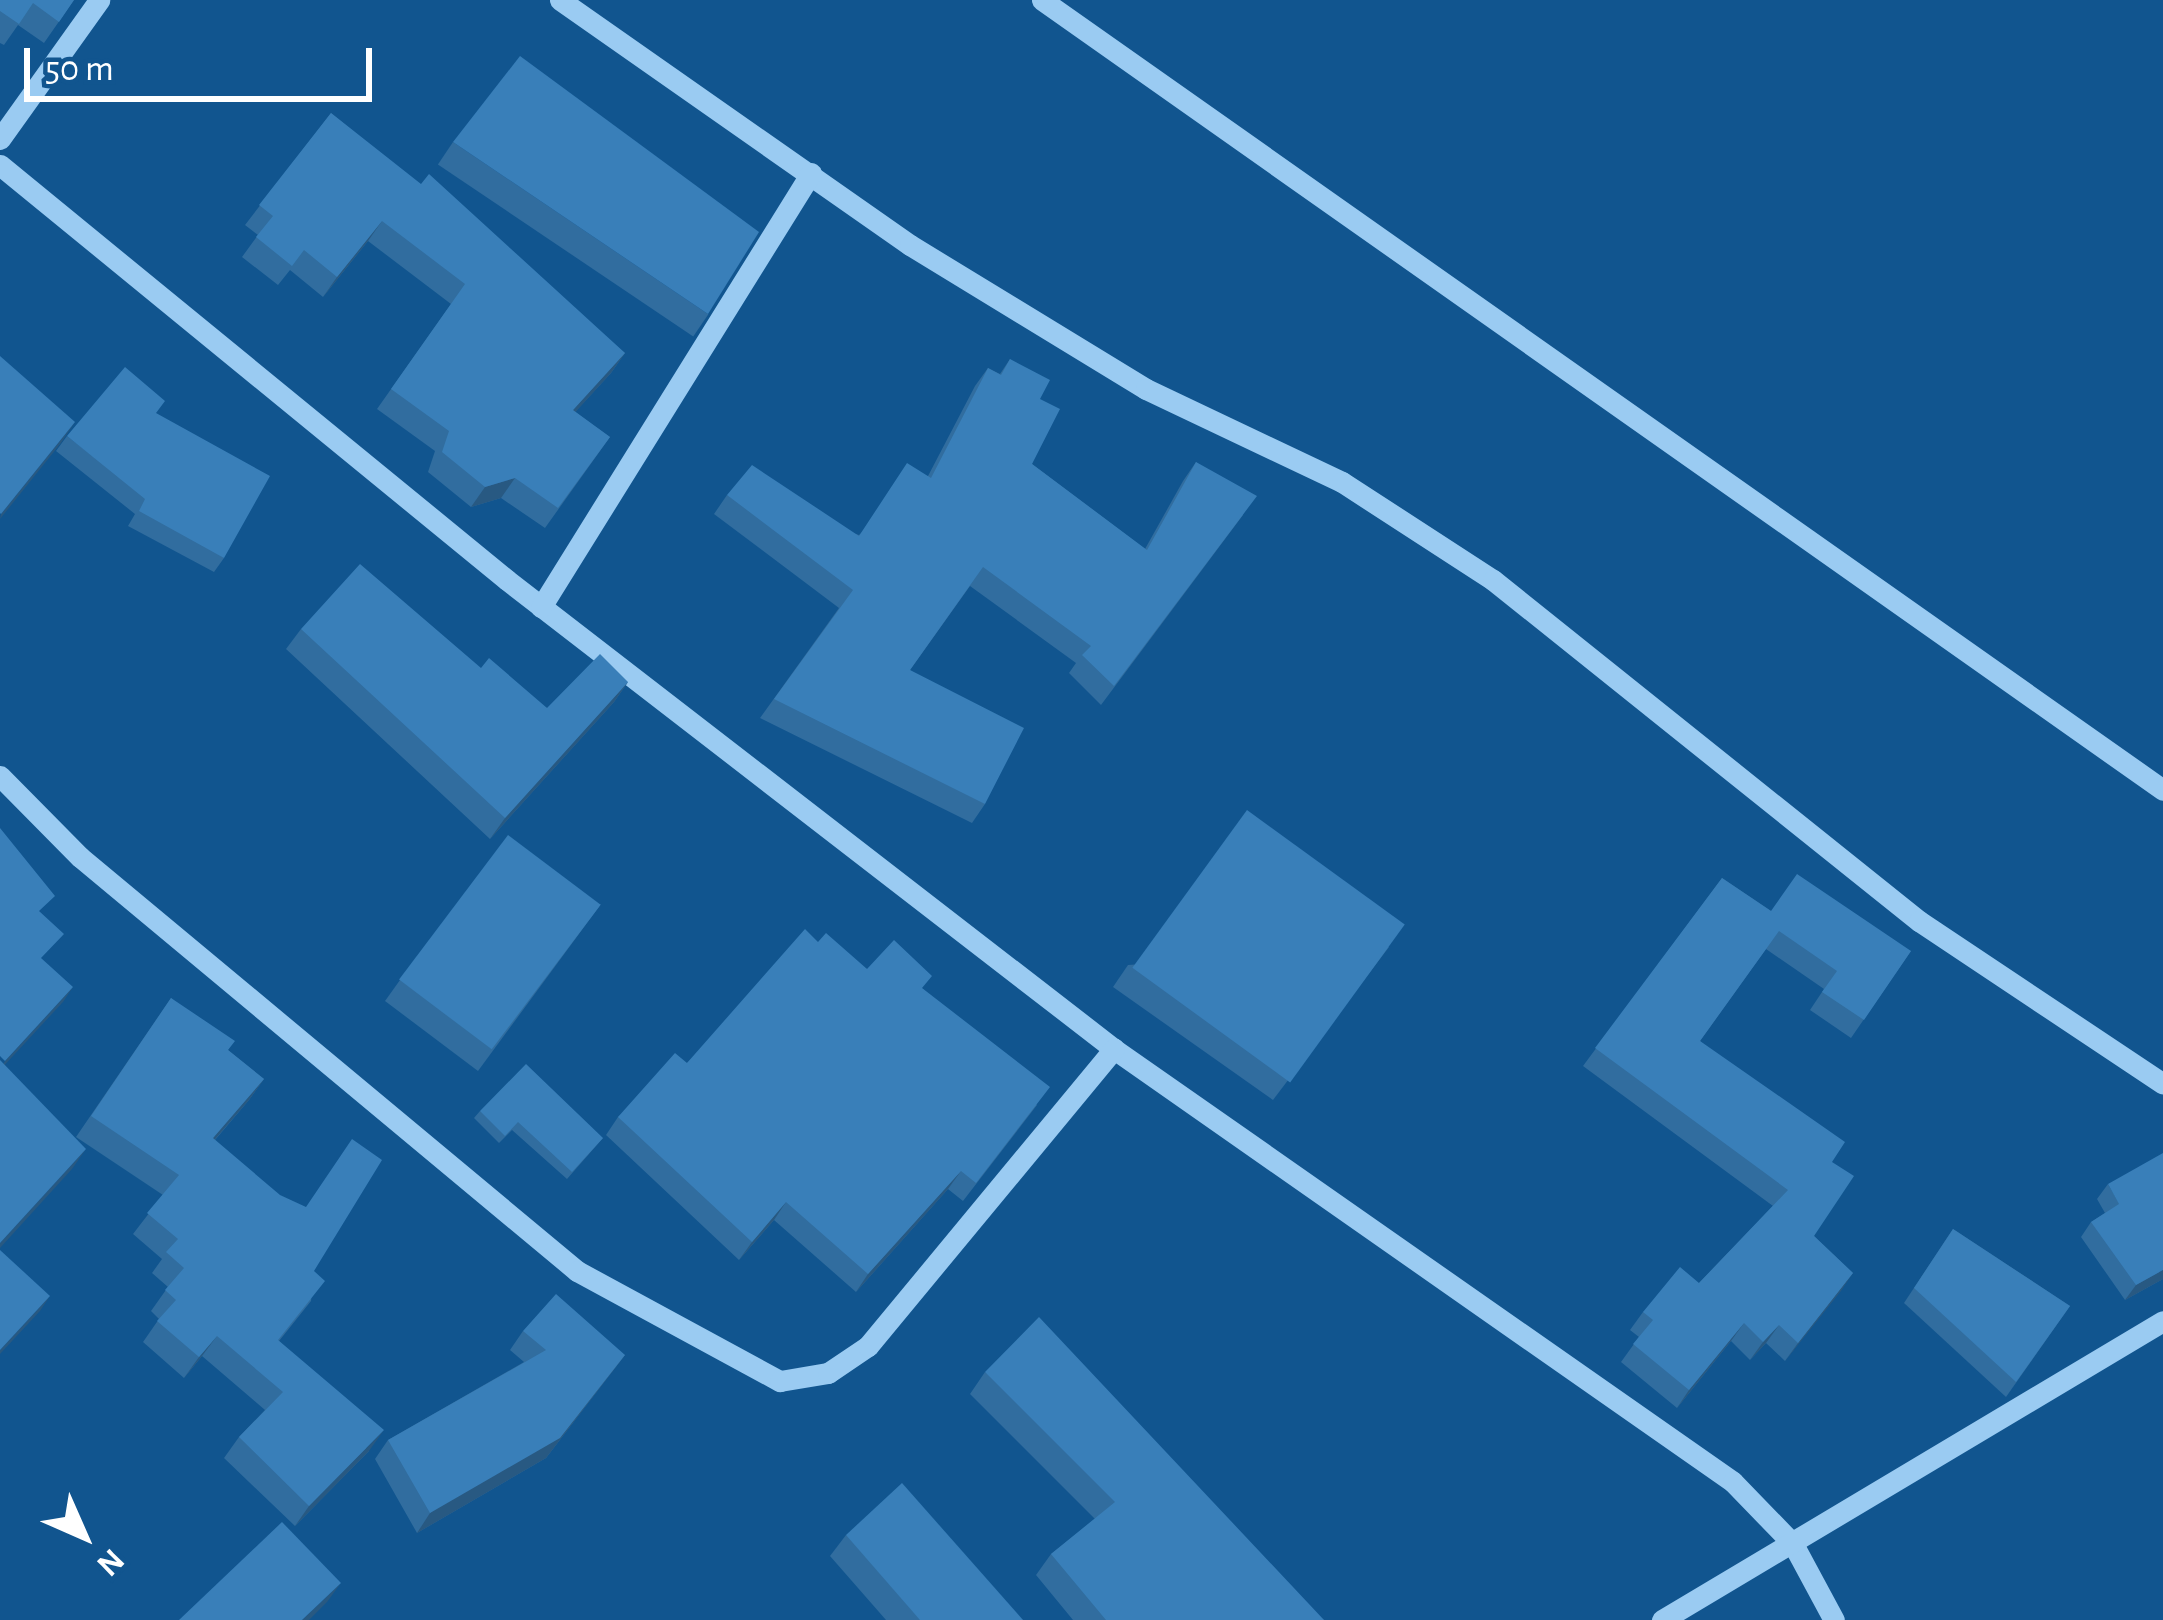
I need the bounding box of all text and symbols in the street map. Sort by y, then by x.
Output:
scale bar [30,24,378,98]
text: 50 m [45,51,114,87]
north arrow [24,1476,144,1596]
text: N [90,1542,130,1582]

